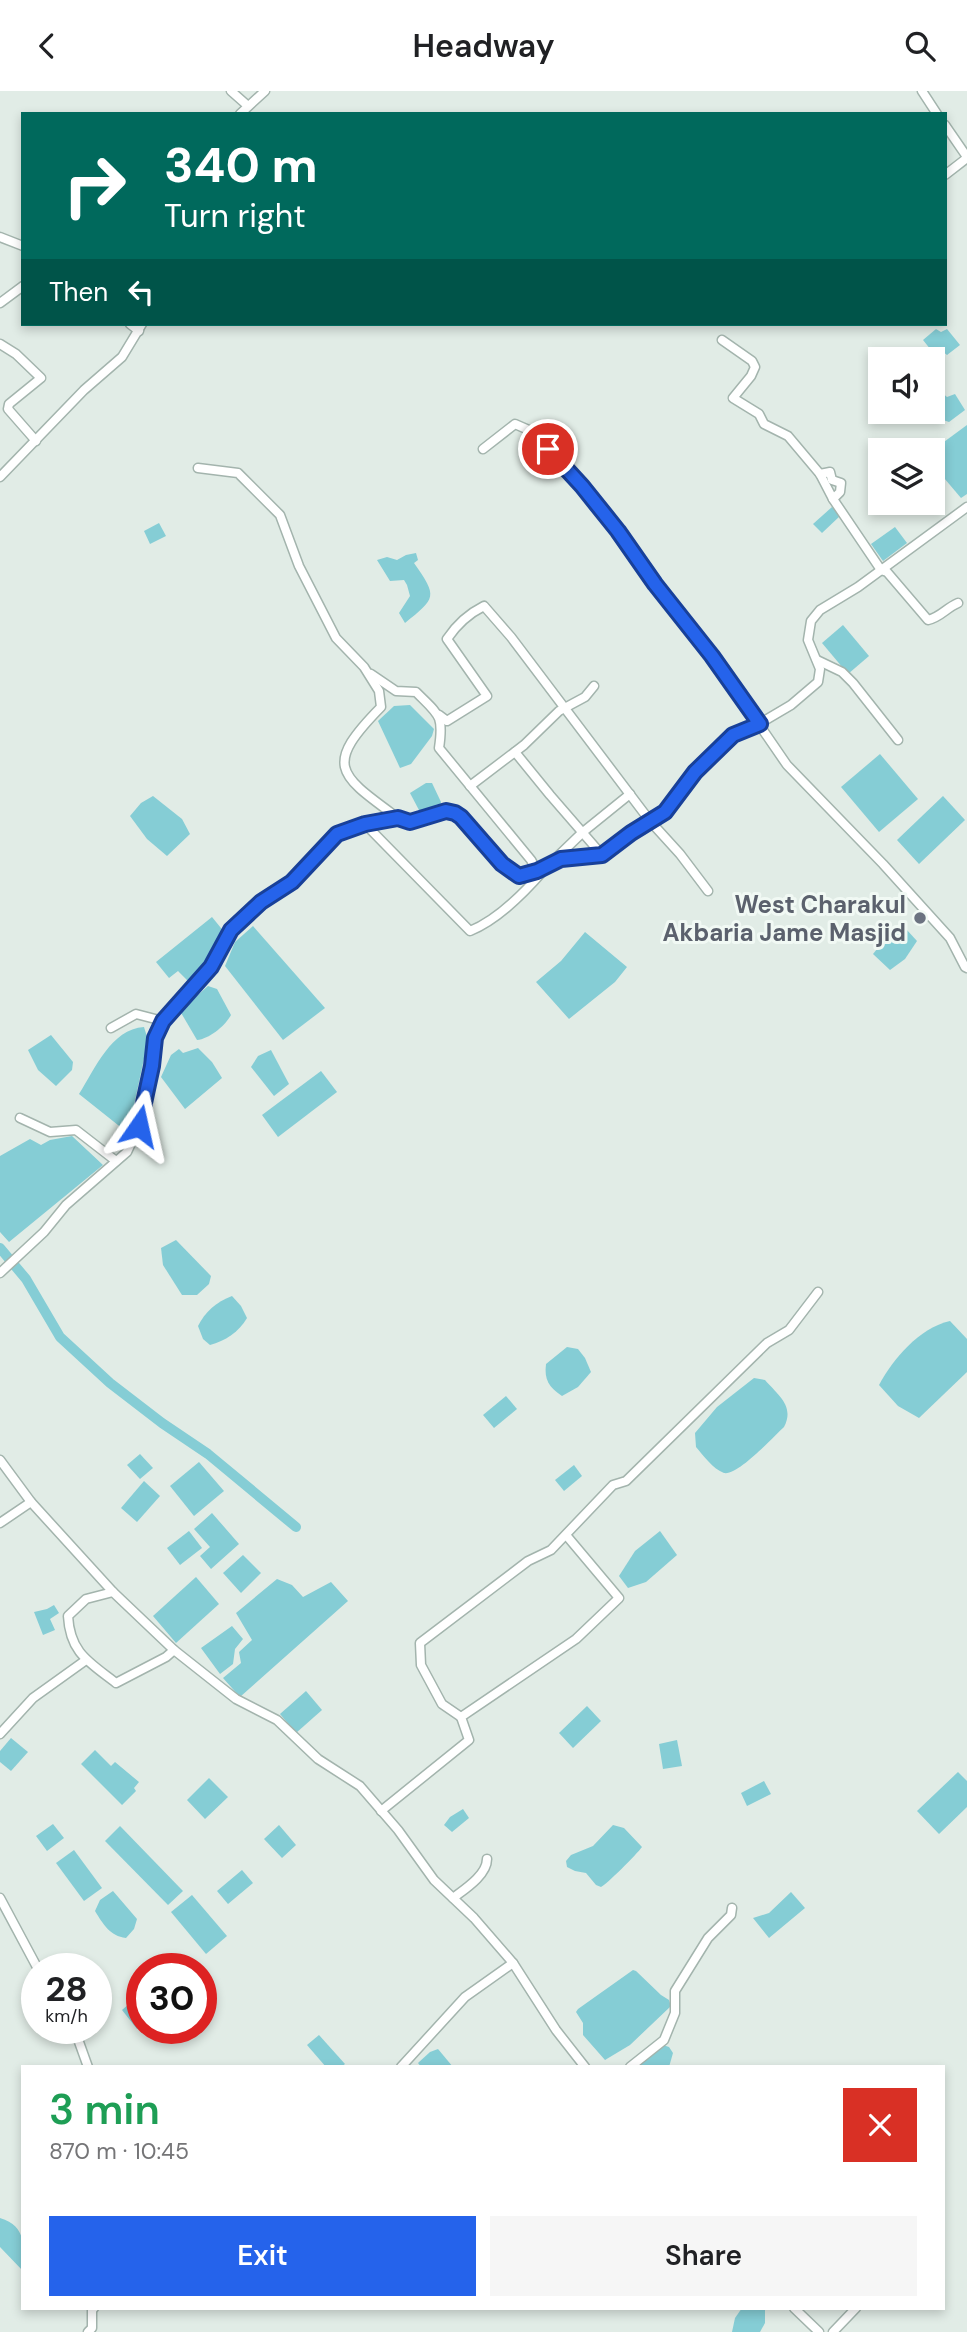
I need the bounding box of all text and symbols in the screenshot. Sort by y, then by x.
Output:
text: Headway [412,25,555,67]
icon: back [28,27,66,65]
icon: search [901,27,939,65]
text: 340 m [164,133,318,197]
icon: right [49,140,140,231]
text: Turn right [164,195,306,237]
icon: left [122,273,160,311]
text: Then [49,275,108,309]
map controls [868,347,945,515]
button: sound [868,347,945,424]
pin [518,419,578,479]
icon: arrive [529,430,567,468]
button: layers [868,438,945,515]
place label: West Charakul Akbaria Jame Masjid [663,889,906,948]
marker: West Charakul Akbaria Jame Masjid [912,910,928,926]
position arrow [102,1089,176,1163]
speed limit sign: 30 [126,1953,217,2044]
text: 28 [45,1966,88,2012]
text: km/h [45,2004,88,2028]
text: 3 min [49,2082,160,2137]
button: close [843,2088,917,2162]
text: 870 m · 10:45 [49,2136,189,2166]
button: Exit [49,2216,476,2296]
button: Share [490,2216,917,2296]

